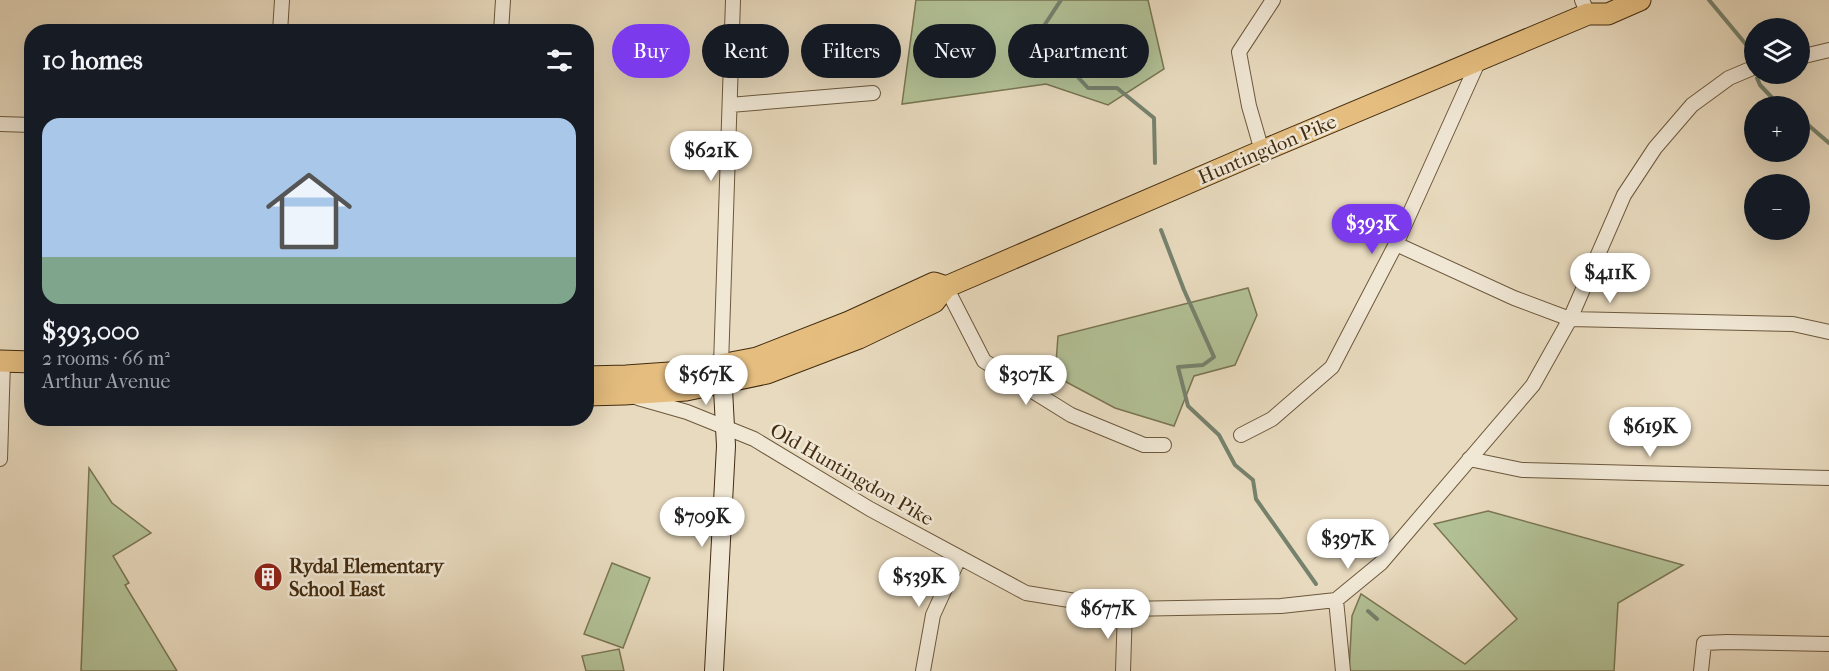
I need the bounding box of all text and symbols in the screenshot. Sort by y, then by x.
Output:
map controls [1744,18,1810,240]
button: layers [1744,18,1810,84]
chip: Buy [612,24,690,78]
chip: Rent [702,24,789,78]
chip: Filters [801,24,901,78]
chip: New [913,24,996,78]
chip: Apartment [1008,24,1149,78]
icon: filters [543,44,576,77]
text: 10 homes [42,45,143,76]
button: + [1744,96,1810,162]
street label: Huntingdon Pike [1194,110,1340,189]
pin: $621K [669,131,753,182]
text: $621K [684,139,738,162]
icon: home [255,157,363,265]
button: − [1744,174,1810,240]
pin: $393K [1330,204,1414,255]
text: $393K [1346,212,1398,235]
pin: $411K [1568,253,1652,304]
text: $411K [1584,261,1636,284]
text: $393,000 [42,316,140,347]
text: 2 rooms · 66 m² [42,347,170,370]
pin: $567K [664,355,748,406]
pin: $307K [984,355,1068,406]
text: $567K [679,363,733,386]
text: $307K [999,363,1053,386]
text: Arthur Avenue [42,370,170,393]
pin: $619K [1608,407,1692,458]
text: $619K [1623,415,1677,438]
street label: Old Huntingdon Pike [766,418,938,531]
pin: $709K [660,497,744,548]
text: $709K [674,505,730,528]
pin: $397K [1306,519,1390,570]
text: $397K [1321,527,1375,550]
place label: Rydal Elementary School East [289,555,445,601]
pin: $539K [877,557,961,608]
building icon: Rydal Elementary School East [252,561,284,593]
text: $539K [893,565,945,588]
pin: $677K [1066,589,1150,640]
text: $677K [1080,597,1136,620]

